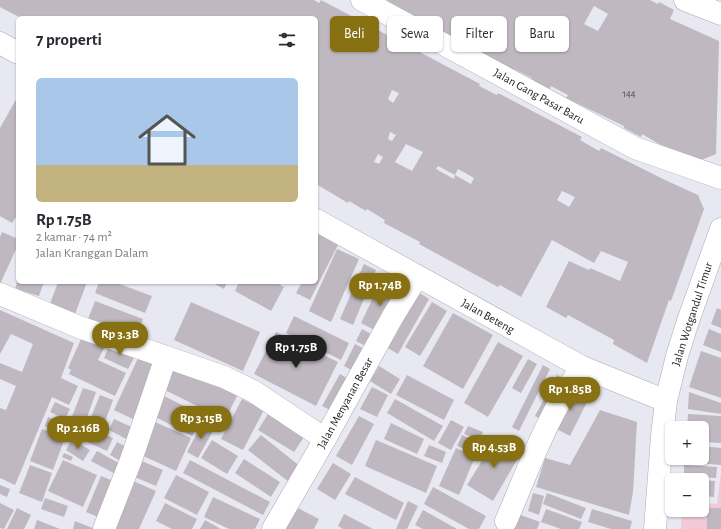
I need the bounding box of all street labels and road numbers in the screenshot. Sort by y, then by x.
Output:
street label: Jalan Gang Pasar Baru [492,66,586,126]
street label: Jalan Wotgandul Timur [670,261,714,367]
street label: Jalan Beteng [459,297,517,336]
street label: Jalan Menyanan Besar [315,355,376,451]

